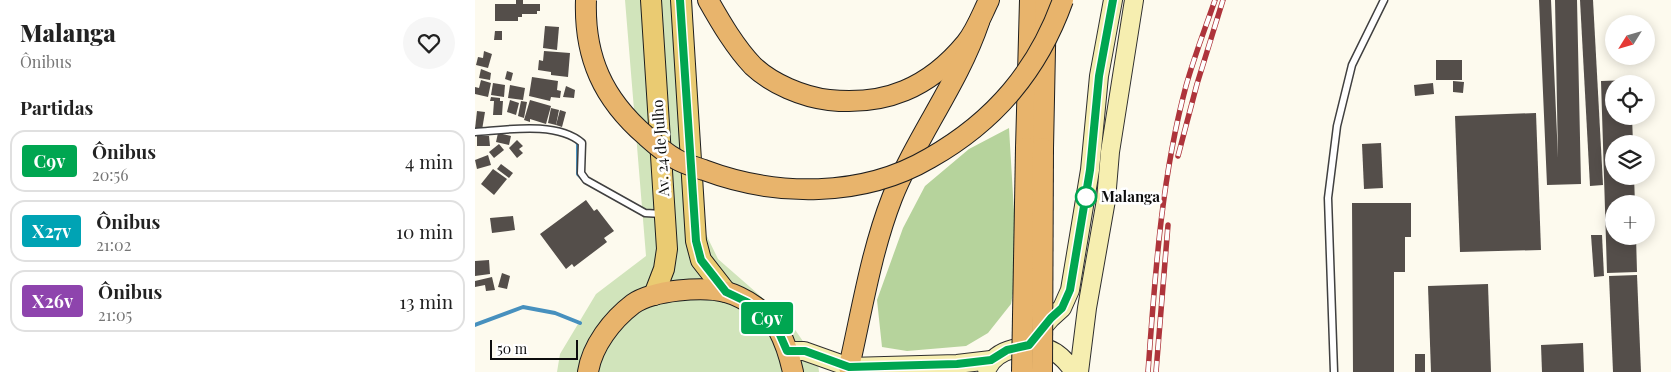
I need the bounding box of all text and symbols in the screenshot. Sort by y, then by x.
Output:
north arrow [1605,15,1655,65]
map controls [1605,15,1655,245]
text: Malanga [20,16,116,48]
button: heart [403,17,455,69]
text: Ônibus [20,51,72,72]
button: locate [1605,75,1655,125]
text: Partidas [20,94,93,120]
street label: Av. 24 de Julho [647,99,673,198]
button: layers [1605,135,1655,185]
text: Ônibus [92,138,156,164]
text: 4 min [405,148,453,174]
text: C9v [34,149,65,173]
text: 20:56 [92,164,128,185]
marker: Malanga [1075,186,1097,208]
place label: Malanga [1101,186,1160,206]
button: + [1605,195,1655,245]
text: Ônibus [96,208,160,234]
text: 10 min [396,218,453,244]
text: X27v [32,219,71,243]
text: 21:02 [96,234,131,255]
text: Ônibus [98,278,162,304]
text: 13 min [399,288,453,314]
text: X26v [32,289,73,313]
line badge: C9v [738,302,796,334]
text: 21:05 [98,304,132,325]
text: C9v [751,306,783,330]
scale bar [490,337,577,360]
text: 50 m [497,339,527,358]

